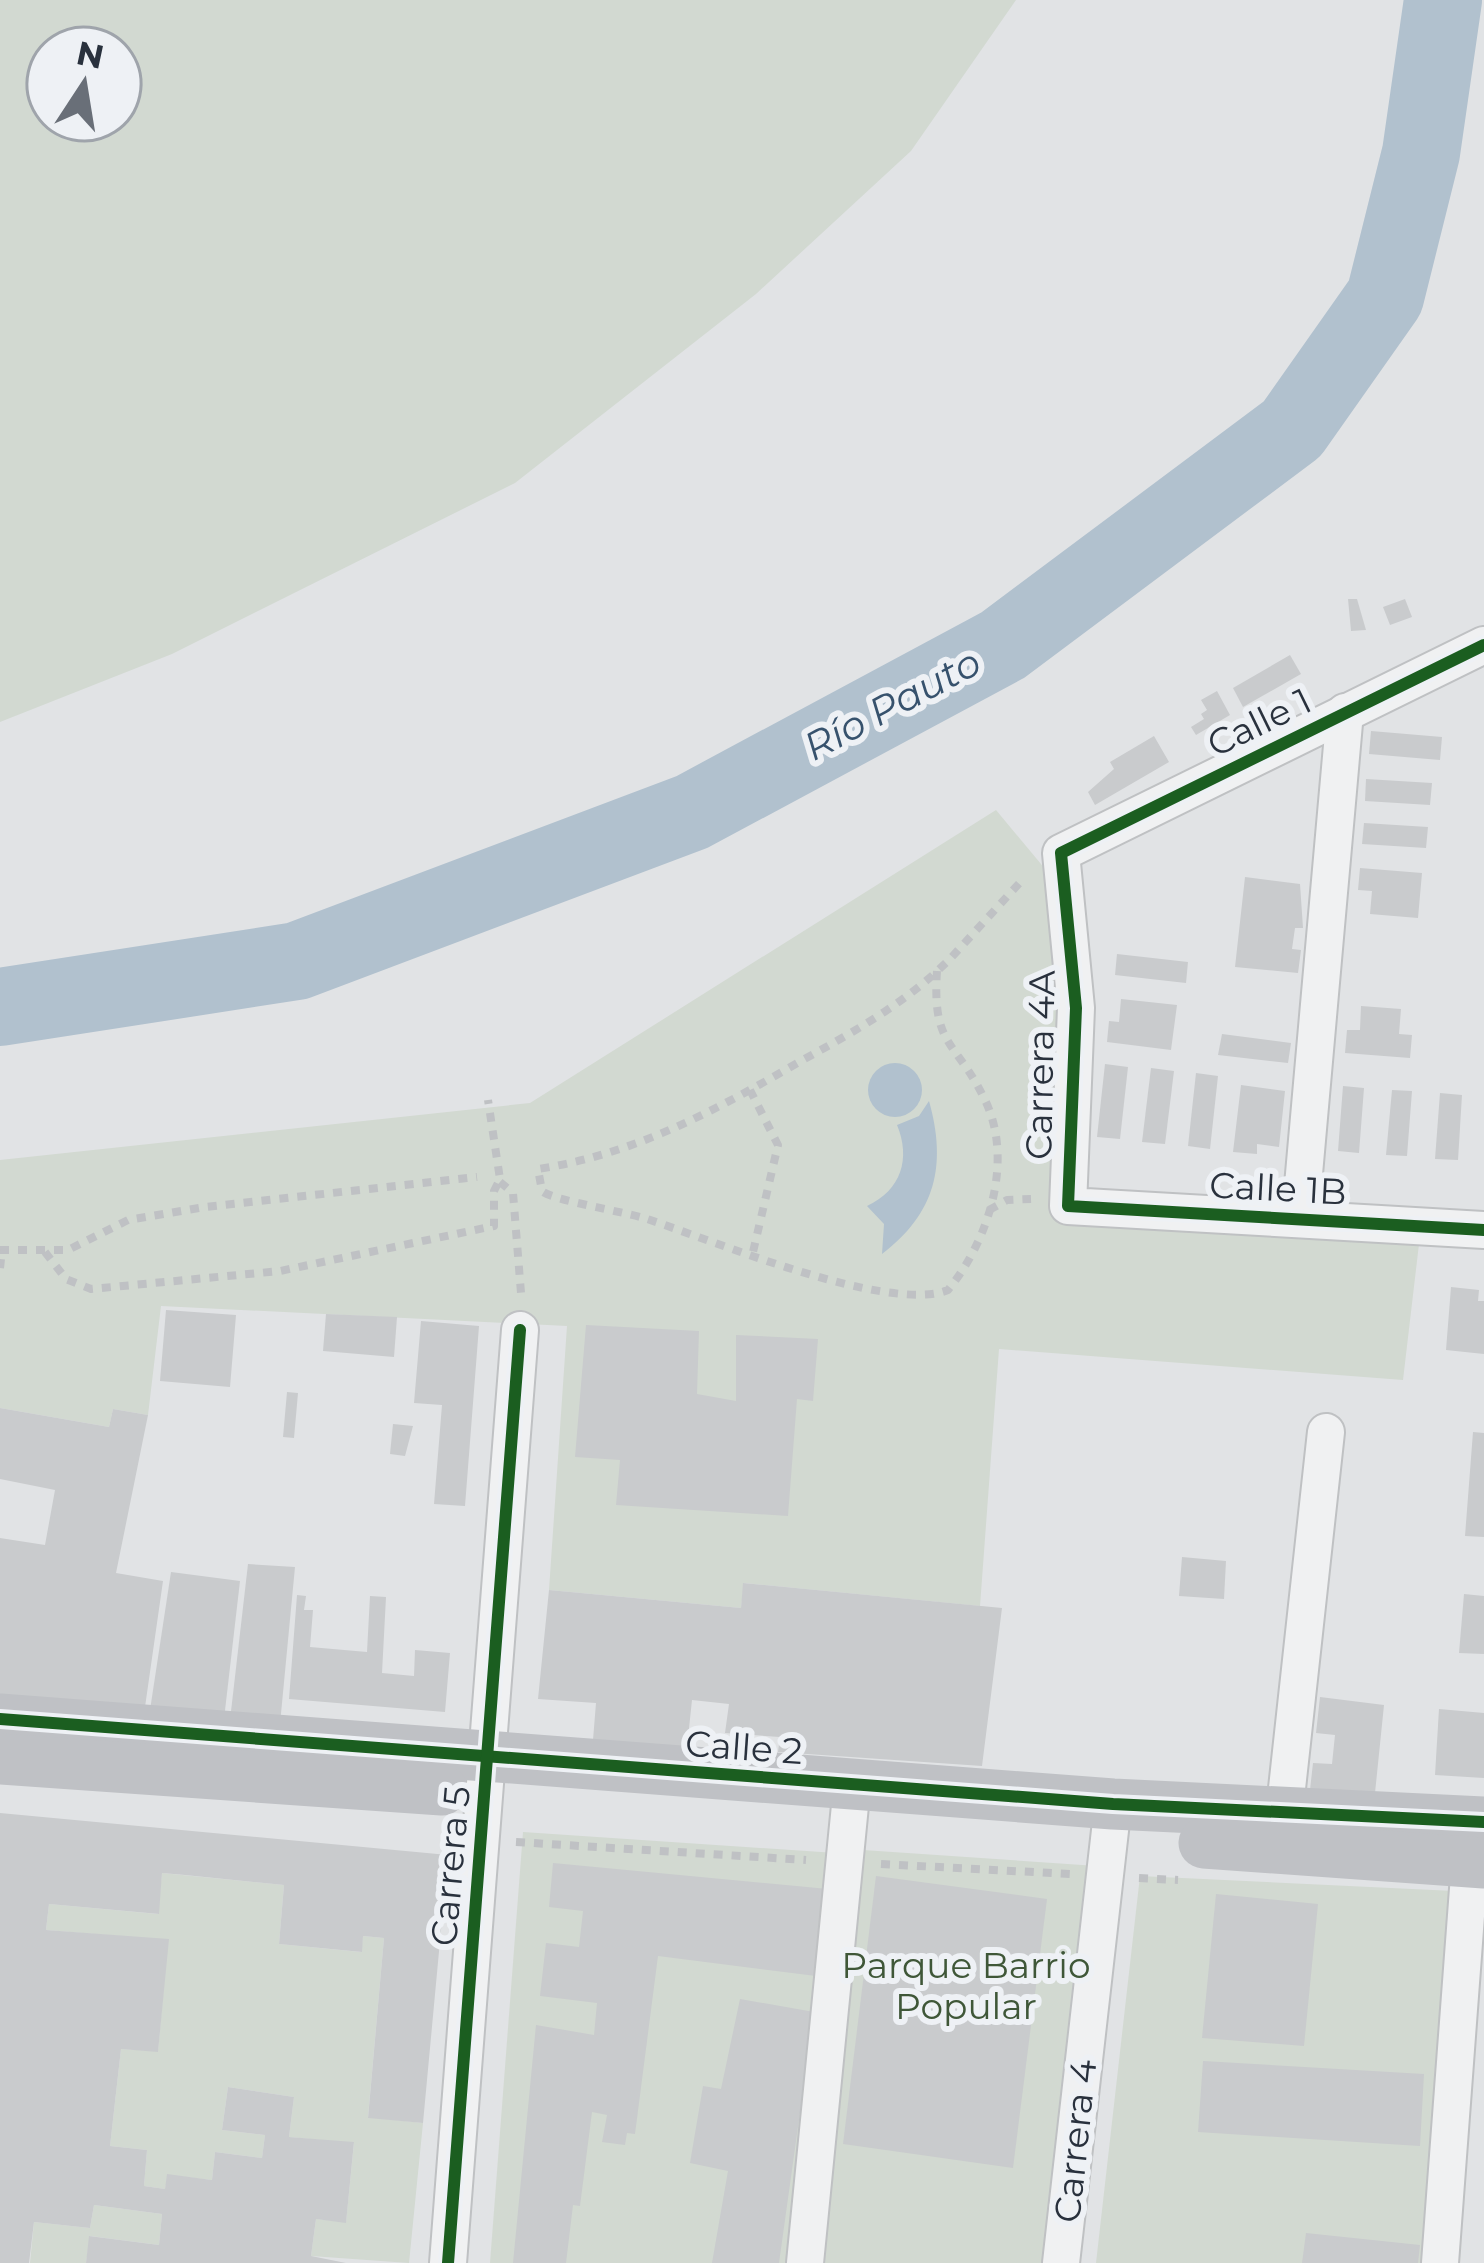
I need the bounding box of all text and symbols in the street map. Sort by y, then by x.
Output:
north arrow [24,24,144,144]
text: N [73,32,107,77]
water label: Río Pauto [795,637,989,771]
street label: Calle 1 [1200,678,1318,766]
street label: Carrera 4A [1016,970,1064,1160]
street label: Calle 1B [1208,1162,1348,1214]
street label: Calle 2 [684,1721,804,1773]
street label: Carrera 5 [421,1784,479,1948]
park label: Parque Barrio Popular [841,1943,1091,2028]
street label: Carrera 4 [1045,2057,1105,2225]

